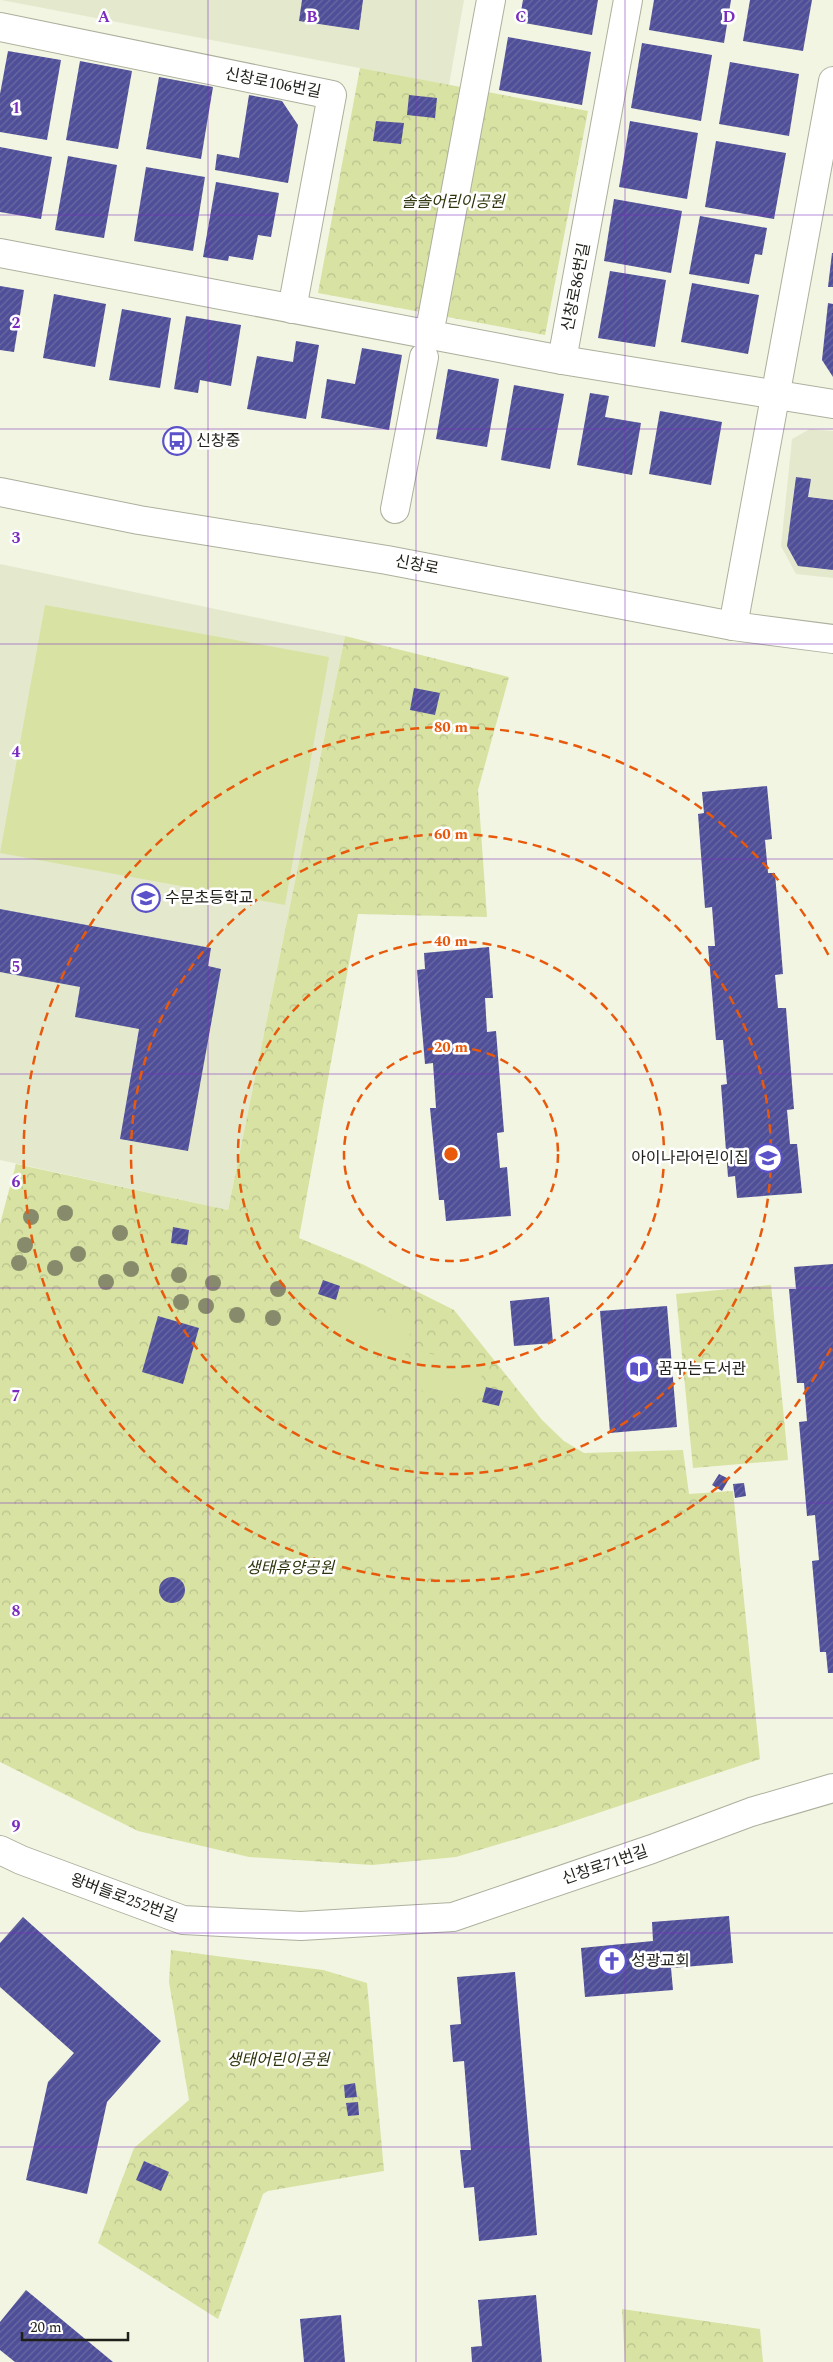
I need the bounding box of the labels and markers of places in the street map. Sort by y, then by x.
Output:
bus stop icon: 신창중 [162,426,192,456]
place label: 신창중 [196,429,240,453]
school or university icon: 수문초등학교 [131,883,161,913]
place label: 수문초등학교 [165,886,253,910]
school or university icon: 아이나라어린이집 [753,1143,783,1173]
centre of rings [442,1145,460,1163]
place label: 아이나라어린이집 [631,1146,749,1170]
library icon: 꿈꾸는도서관 [624,1354,654,1384]
place label: 꿈꾸는도서관 [658,1357,747,1381]
church icon: 성광교회 [597,1946,627,1976]
place label: 성광교회 [631,1949,690,1973]

